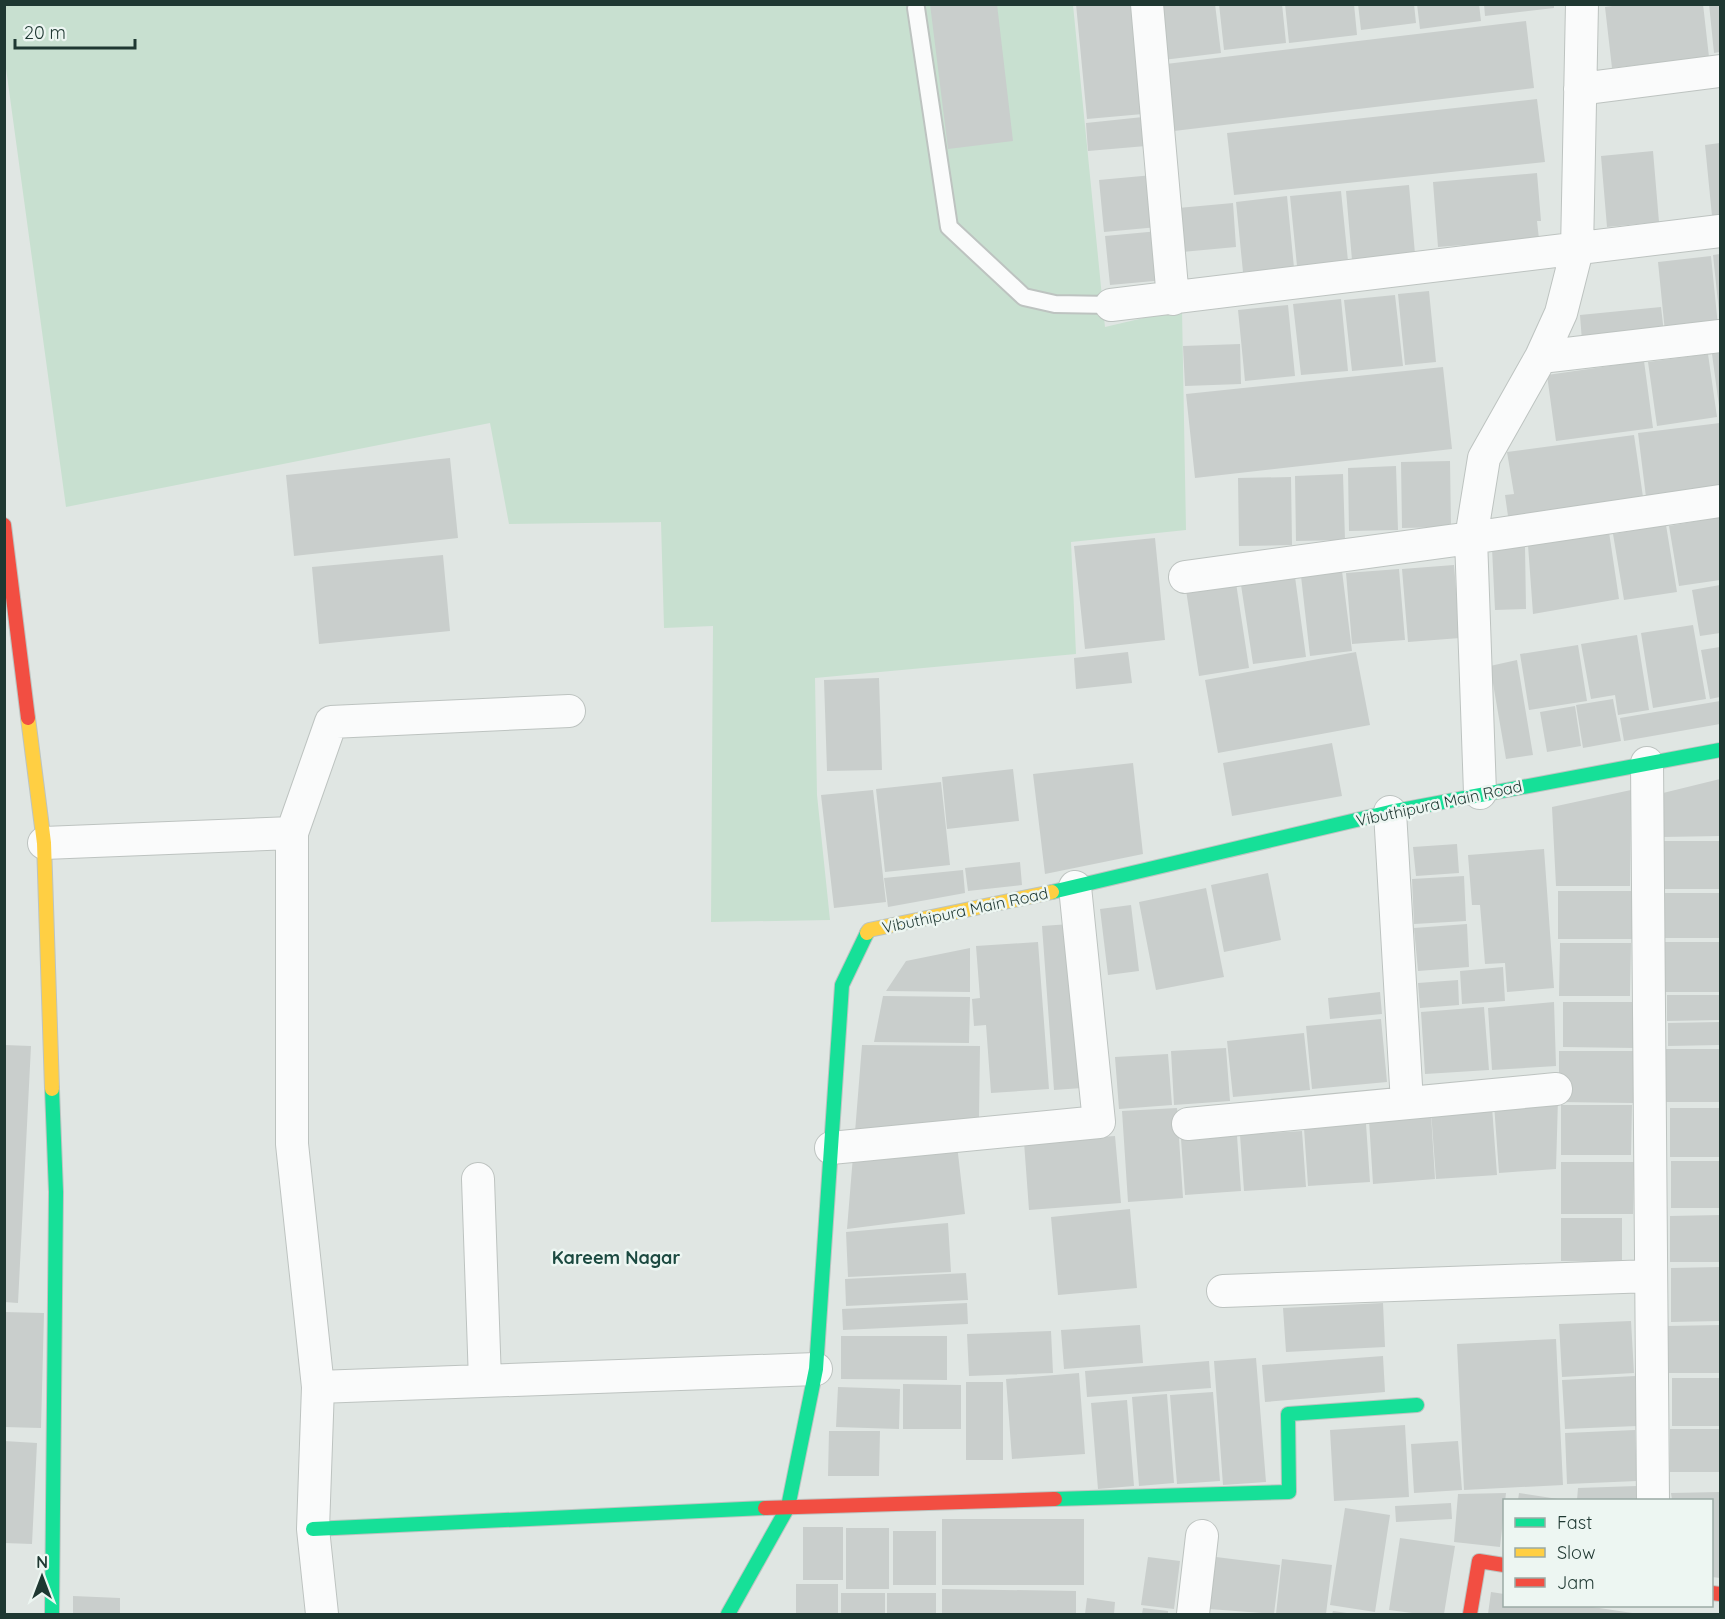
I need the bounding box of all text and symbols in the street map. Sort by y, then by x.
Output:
scale bar [15,12,135,50]
text: 20 m [24,21,66,44]
street label: Vibuthipura Main Road [1354,776,1524,830]
street label: Vibuthipura Main Road [880,883,1050,937]
district label: Kareem Nagar [552,1246,680,1269]
legend [1503,1499,1713,1607]
text: Fast [1557,1511,1592,1534]
text: Slow [1557,1541,1595,1564]
north arrow [12,1547,72,1607]
text: N [36,1552,48,1572]
text: Jam [1557,1571,1595,1594]

